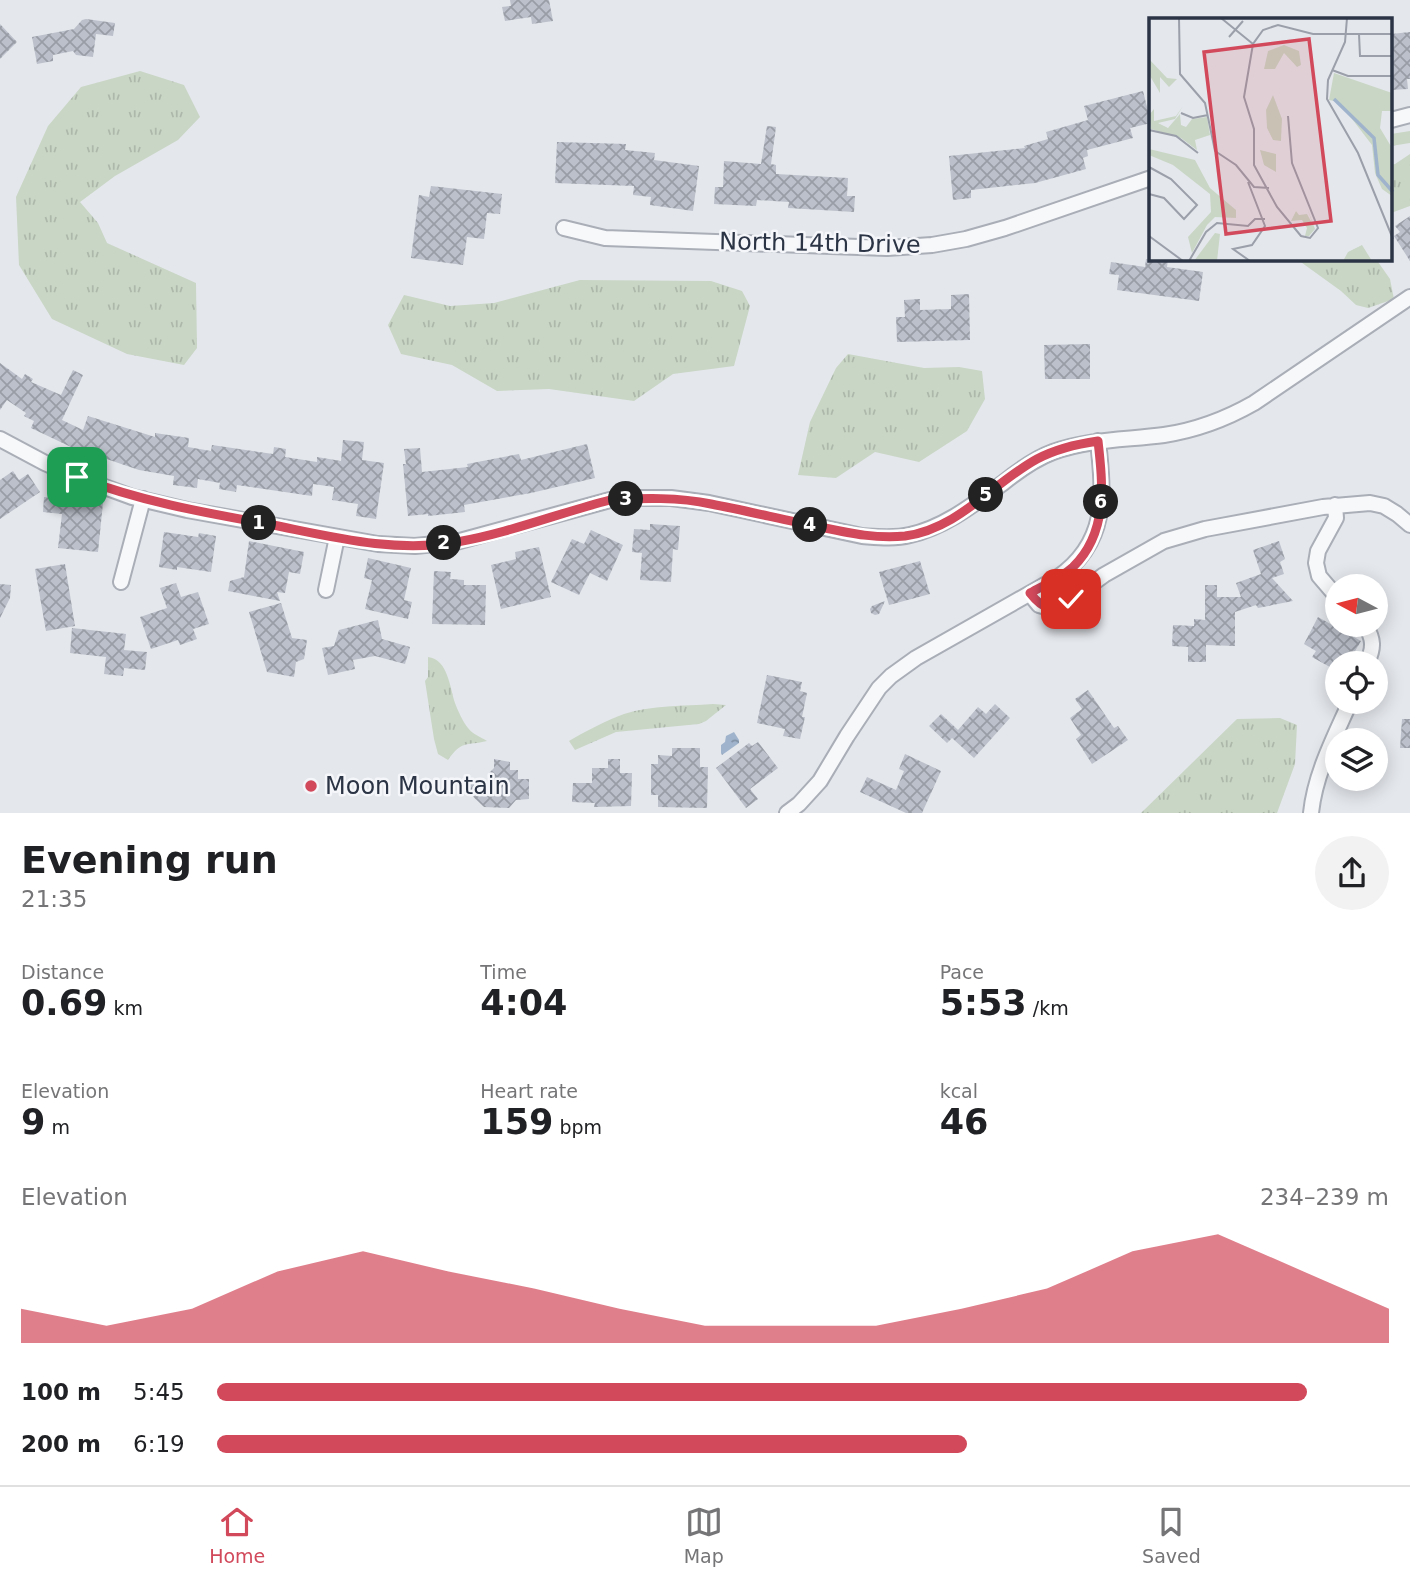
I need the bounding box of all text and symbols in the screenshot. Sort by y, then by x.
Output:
inset map [1149,18,1392,261]
street label: North 14th Drive [719,227,921,259]
pin [47,447,107,507]
icon: arrive [58,458,96,496]
pin: 5 [968,477,1004,512]
pin: 3 [608,482,644,516]
text: 5 [979,483,992,505]
pin: 6 [1084,484,1118,520]
text: 3 [619,487,632,509]
text: 6 [1094,490,1107,512]
pin: 1 [242,505,276,540]
pin: 4 [792,508,828,542]
text: 1 [252,511,265,533]
text: 4 [803,513,816,535]
pin: 2 [426,526,462,560]
text: 2 [437,531,450,553]
pin [1041,569,1101,629]
north arrow [1325,574,1388,637]
map controls [1325,574,1388,791]
icon: check [1052,580,1090,618]
button: locate [1325,651,1388,714]
button: layers [1325,728,1388,791]
place label: Moon Mountain [325,772,510,800]
marker: Moon Mountain [303,778,319,794]
button: share [1315,836,1389,910]
text: Evening run [21,838,278,882]
text: 21:35 [21,886,87,912]
text: Distance [21,961,104,983]
text: Time [480,961,527,983]
text: Pace [940,961,984,983]
text: 0.69 [21,983,107,1023]
text: 4:04 [480,983,567,1023]
text: 5:53 [940,983,1027,1023]
text: km [107,997,143,1019]
text: /km [1027,997,1069,1019]
text: Elevation [21,1080,109,1102]
text: Heart rate [480,1080,578,1102]
text: kcal [940,1080,978,1102]
text: 9 [21,1102,45,1142]
text: 159 [480,1102,553,1142]
text: 46 [940,1102,988,1142]
text: m [45,1116,70,1138]
text: bpm [553,1116,602,1138]
text: Elevation [21,1184,128,1210]
text: 234–239 m [1260,1184,1389,1210]
text: 100 m [21,1379,101,1405]
text: 5:45 [133,1379,185,1405]
text: 200 m [21,1431,101,1457]
text: 6:19 [133,1431,185,1457]
tab: Home [209,1503,265,1567]
tab: Map [684,1503,724,1567]
tab: Saved [1142,1503,1201,1567]

